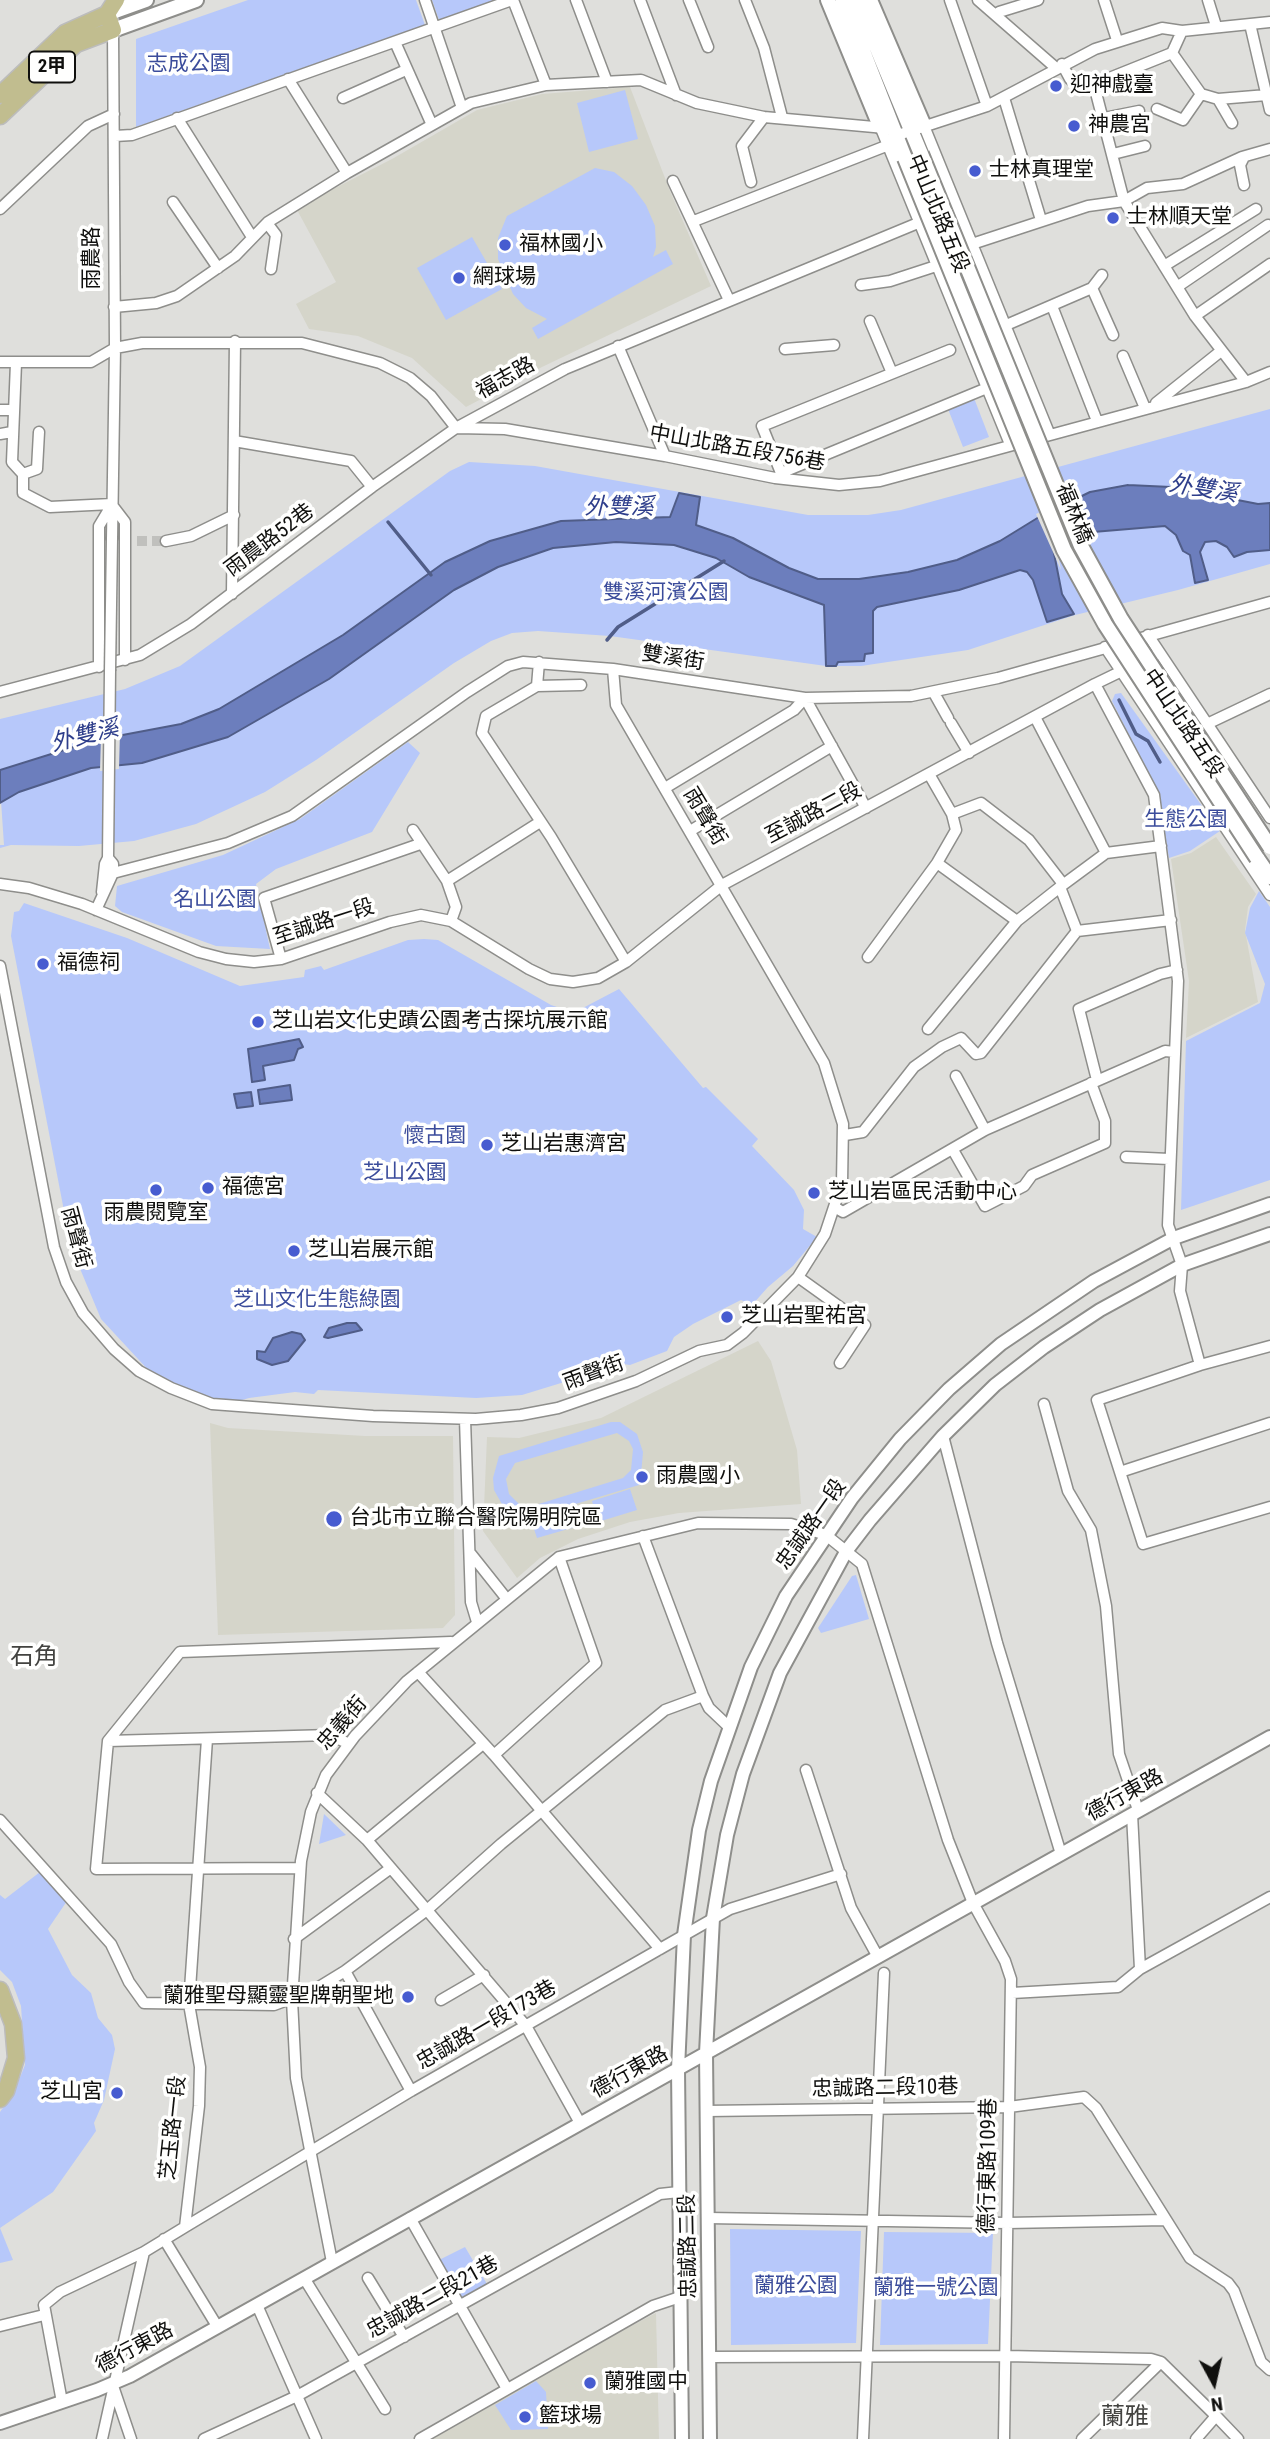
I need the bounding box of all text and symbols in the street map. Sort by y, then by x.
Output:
road number: 2甲 [29,52,75,82]
park label: 志成公園 [147,52,231,78]
place label: 迎神戲臺 [1070,73,1154,99]
marker: 迎神戲臺 [1048,78,1064,94]
place label: 神農宮 [1088,113,1151,139]
marker: 神農宮 [1066,118,1082,134]
street label: 中山北路五段 [901,151,973,277]
place label: 士林真理堂 [989,158,1094,184]
marker: 士林真理堂 [967,163,983,179]
place label: 士林順天堂 [1127,205,1232,231]
marker: 士林順天堂 [1105,210,1121,226]
street label: 雨農路 [80,227,106,289]
place label: 福林國小 [519,232,603,258]
marker: 福林國小 [497,237,513,253]
place label: 網球場 [473,265,536,291]
marker: 網球場 [451,270,467,286]
street label: 福志路 [472,353,540,405]
street label: 中山北路五段756巷 [647,421,827,477]
water label: 外雙溪 [1167,471,1239,509]
street label: 福林橋 [1050,480,1096,548]
water label: 外雙溪 [585,494,653,522]
street label: 雨農路52巷 [221,499,319,583]
park label: 雙溪河濱公園 [603,581,729,607]
street label: 雙溪街 [640,642,706,676]
street label: 中山北路五段 [1136,665,1228,783]
water label: 外雙溪 [48,715,122,759]
street label: 至誠路二段 [762,778,866,850]
street label: 雨聲街 [677,784,731,850]
park label: 生態公園 [1144,808,1228,834]
park label: 名山公園 [173,888,257,914]
street label: 至誠路一段 [270,895,378,951]
place label: 福德祠 [57,951,120,977]
marker: 福德祠 [35,956,51,972]
place label: 芝山岩文化史蹟公園考古探坑展示館 [272,1009,608,1035]
marker: 芝山岩文化史蹟公園考古探坑展示館 [250,1014,266,1030]
park label: 懷古園 [404,1124,466,1150]
place label: 芝山岩惠濟宮 [501,1132,627,1158]
marker: 芝山岩惠濟宮 [479,1137,495,1153]
park label: 芝山公園 [363,1161,447,1187]
place label: 福德宮 [222,1175,285,1201]
marker: 福德宮 [200,1180,216,1196]
place label: 芝山岩區民活動中心 [828,1180,1017,1206]
marker: 雨農閱覽室 [148,1182,164,1198]
marker: 芝山岩區民活動中心 [806,1185,822,1201]
place label: 雨農閱覽室 [104,1201,208,1227]
street label: 雨聲街 [55,1204,95,1272]
place label: 芝山岩展示館 [308,1238,434,1264]
marker: 芝山岩展示館 [286,1243,302,1259]
park label: 芝山文化生態綠園 [233,1288,401,1314]
place label: 芝山岩聖祐宮 [741,1304,867,1330]
marker: 芝山岩聖祐宮 [719,1309,735,1325]
street label: 雨聲街 [560,1351,628,1397]
place label: 雨農國小 [656,1464,740,1490]
marker: 雨農國小 [634,1469,650,1485]
street label: 忠誠路一段 [772,1475,852,1575]
place label: 台北市立聯合醫院陽明院區 [350,1506,602,1532]
marker: 台北市立聯合醫院陽明院區 [324,1509,344,1529]
district label: 石角 [10,1644,58,1672]
street label: 忠義街 [313,1692,373,1756]
street label: 德行東路 [1082,1765,1168,1827]
street label: 忠誠路一段173巷 [413,1976,561,2076]
place label: 蘭雅聖母顯靈聖牌朝聖地 [163,1984,394,2010]
marker: 蘭雅聖母顯靈聖牌朝聖地 [400,1989,416,2005]
street label: 德行東路 [587,2042,673,2104]
street label: 芝玉路一段 [156,2074,192,2182]
street label: 忠誠路二段10巷 [811,2075,959,2103]
place label: 芝山宮 [40,2080,103,2106]
marker: 芝山宮 [109,2085,125,2101]
street label: 德行東路109巷 [975,2098,1003,2234]
street label: 忠誠路二段 [675,2193,703,2299]
street label: 忠誠路二段21巷 [363,2251,503,2345]
park label: 蘭雅公園 [754,2274,838,2300]
park label: 蘭雅一號公園 [873,2276,999,2302]
street label: 德行東路 [92,2318,178,2380]
north arrow [1179,2348,1249,2418]
place label: 蘭雅國中 [604,2370,688,2396]
marker: 蘭雅國中 [582,2375,598,2391]
text: N [1210,2392,1224,2416]
place label: 籃球場 [539,2404,602,2430]
district label: 蘭雅 [1101,2404,1149,2432]
marker: 籃球場 [517,2409,533,2425]

